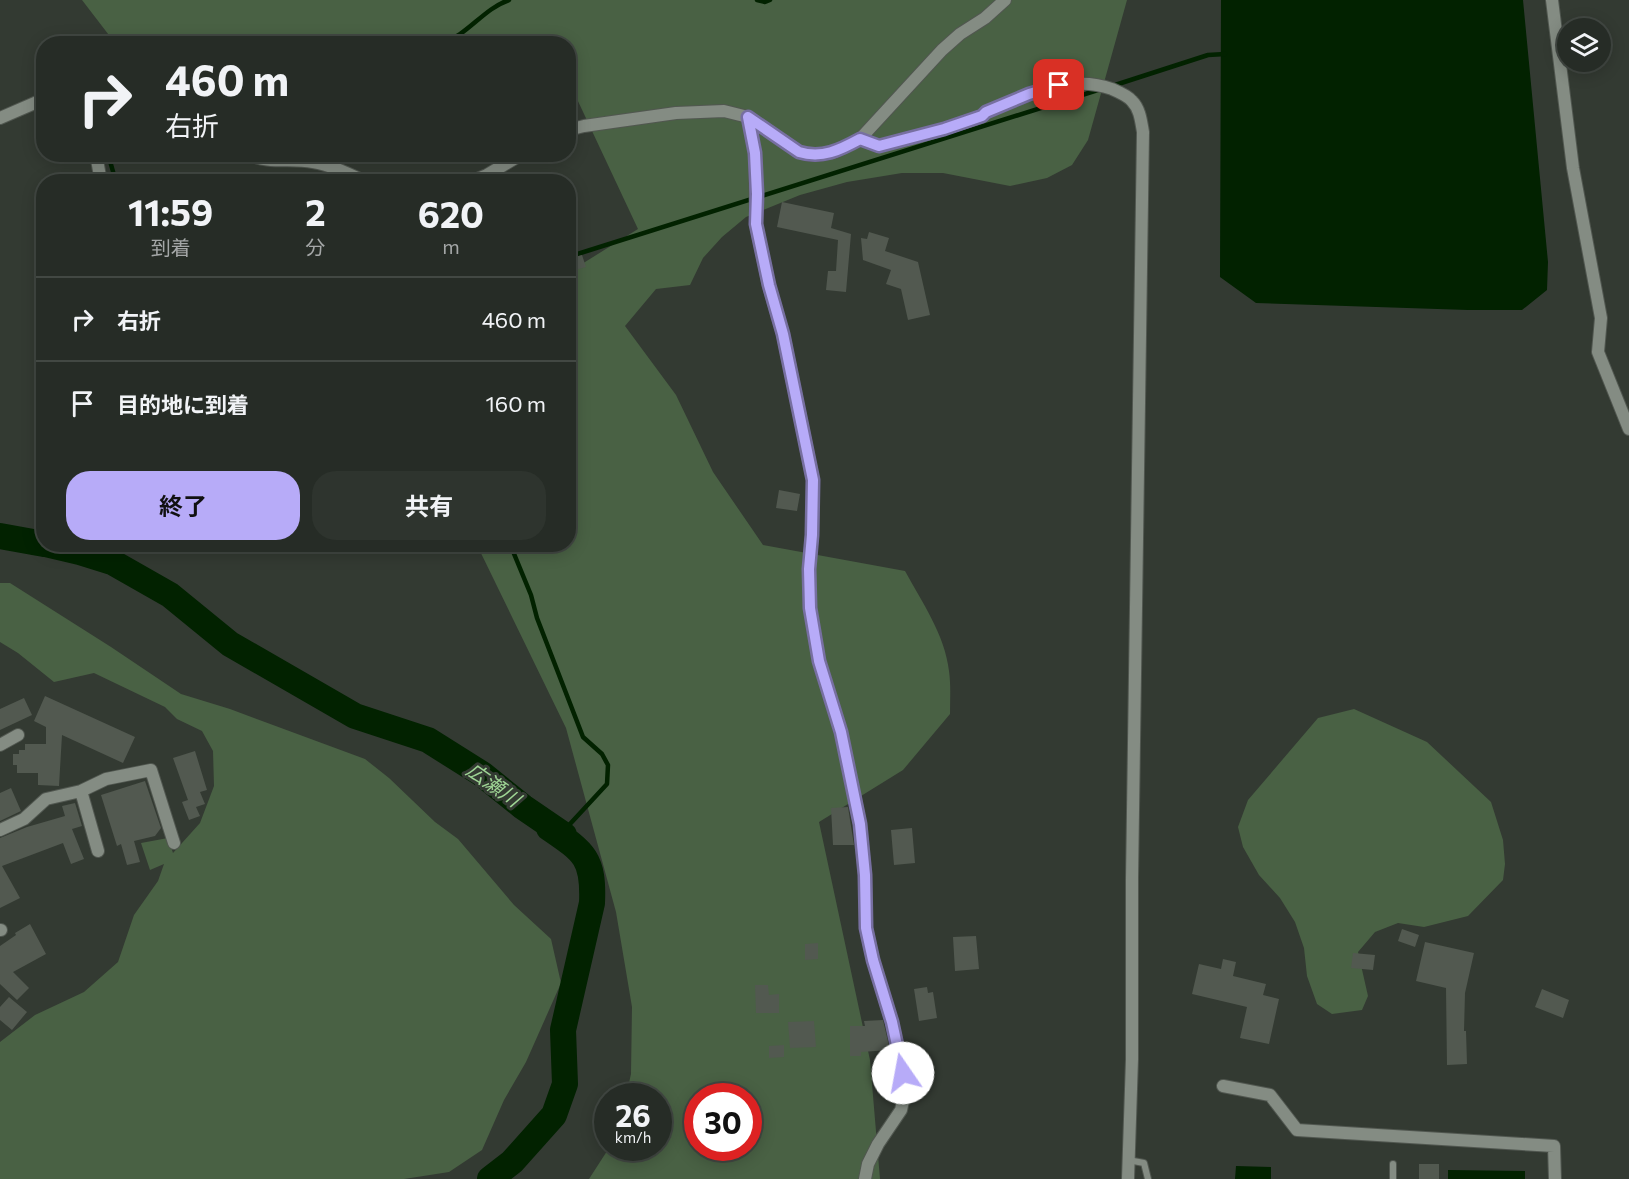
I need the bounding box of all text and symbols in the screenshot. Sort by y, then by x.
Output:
map controls [1557,18,1611,72]
button: layers [1557,18,1611,72]
text: 460 m [165,53,289,105]
pin [1033,59,1084,110]
icon: right [66,60,144,138]
icon: arrive [1042,68,1075,101]
text: 右折 [165,109,219,142]
text: 11:59 [128,189,213,233]
text: 2 [305,189,326,233]
text: 620 [418,191,484,235]
text: m [442,234,460,258]
text: 到着 [151,235,191,259]
text: 分 [306,235,326,259]
icon: right [66,303,99,336]
text: 460 m [482,306,546,333]
text: 右折 [117,307,161,334]
icon: arrive [66,387,99,420]
text: 160 m [485,390,546,417]
text: 目的地に到着 [117,391,249,418]
button: 終了 [66,471,300,540]
button: 共有 [312,471,546,540]
water label: 広瀬川 [463,757,527,812]
position arrow [871,1041,935,1105]
speed limit sign: 30 [684,1083,762,1161]
text: 26 [615,1096,651,1133]
text: km/h [615,1128,651,1146]

